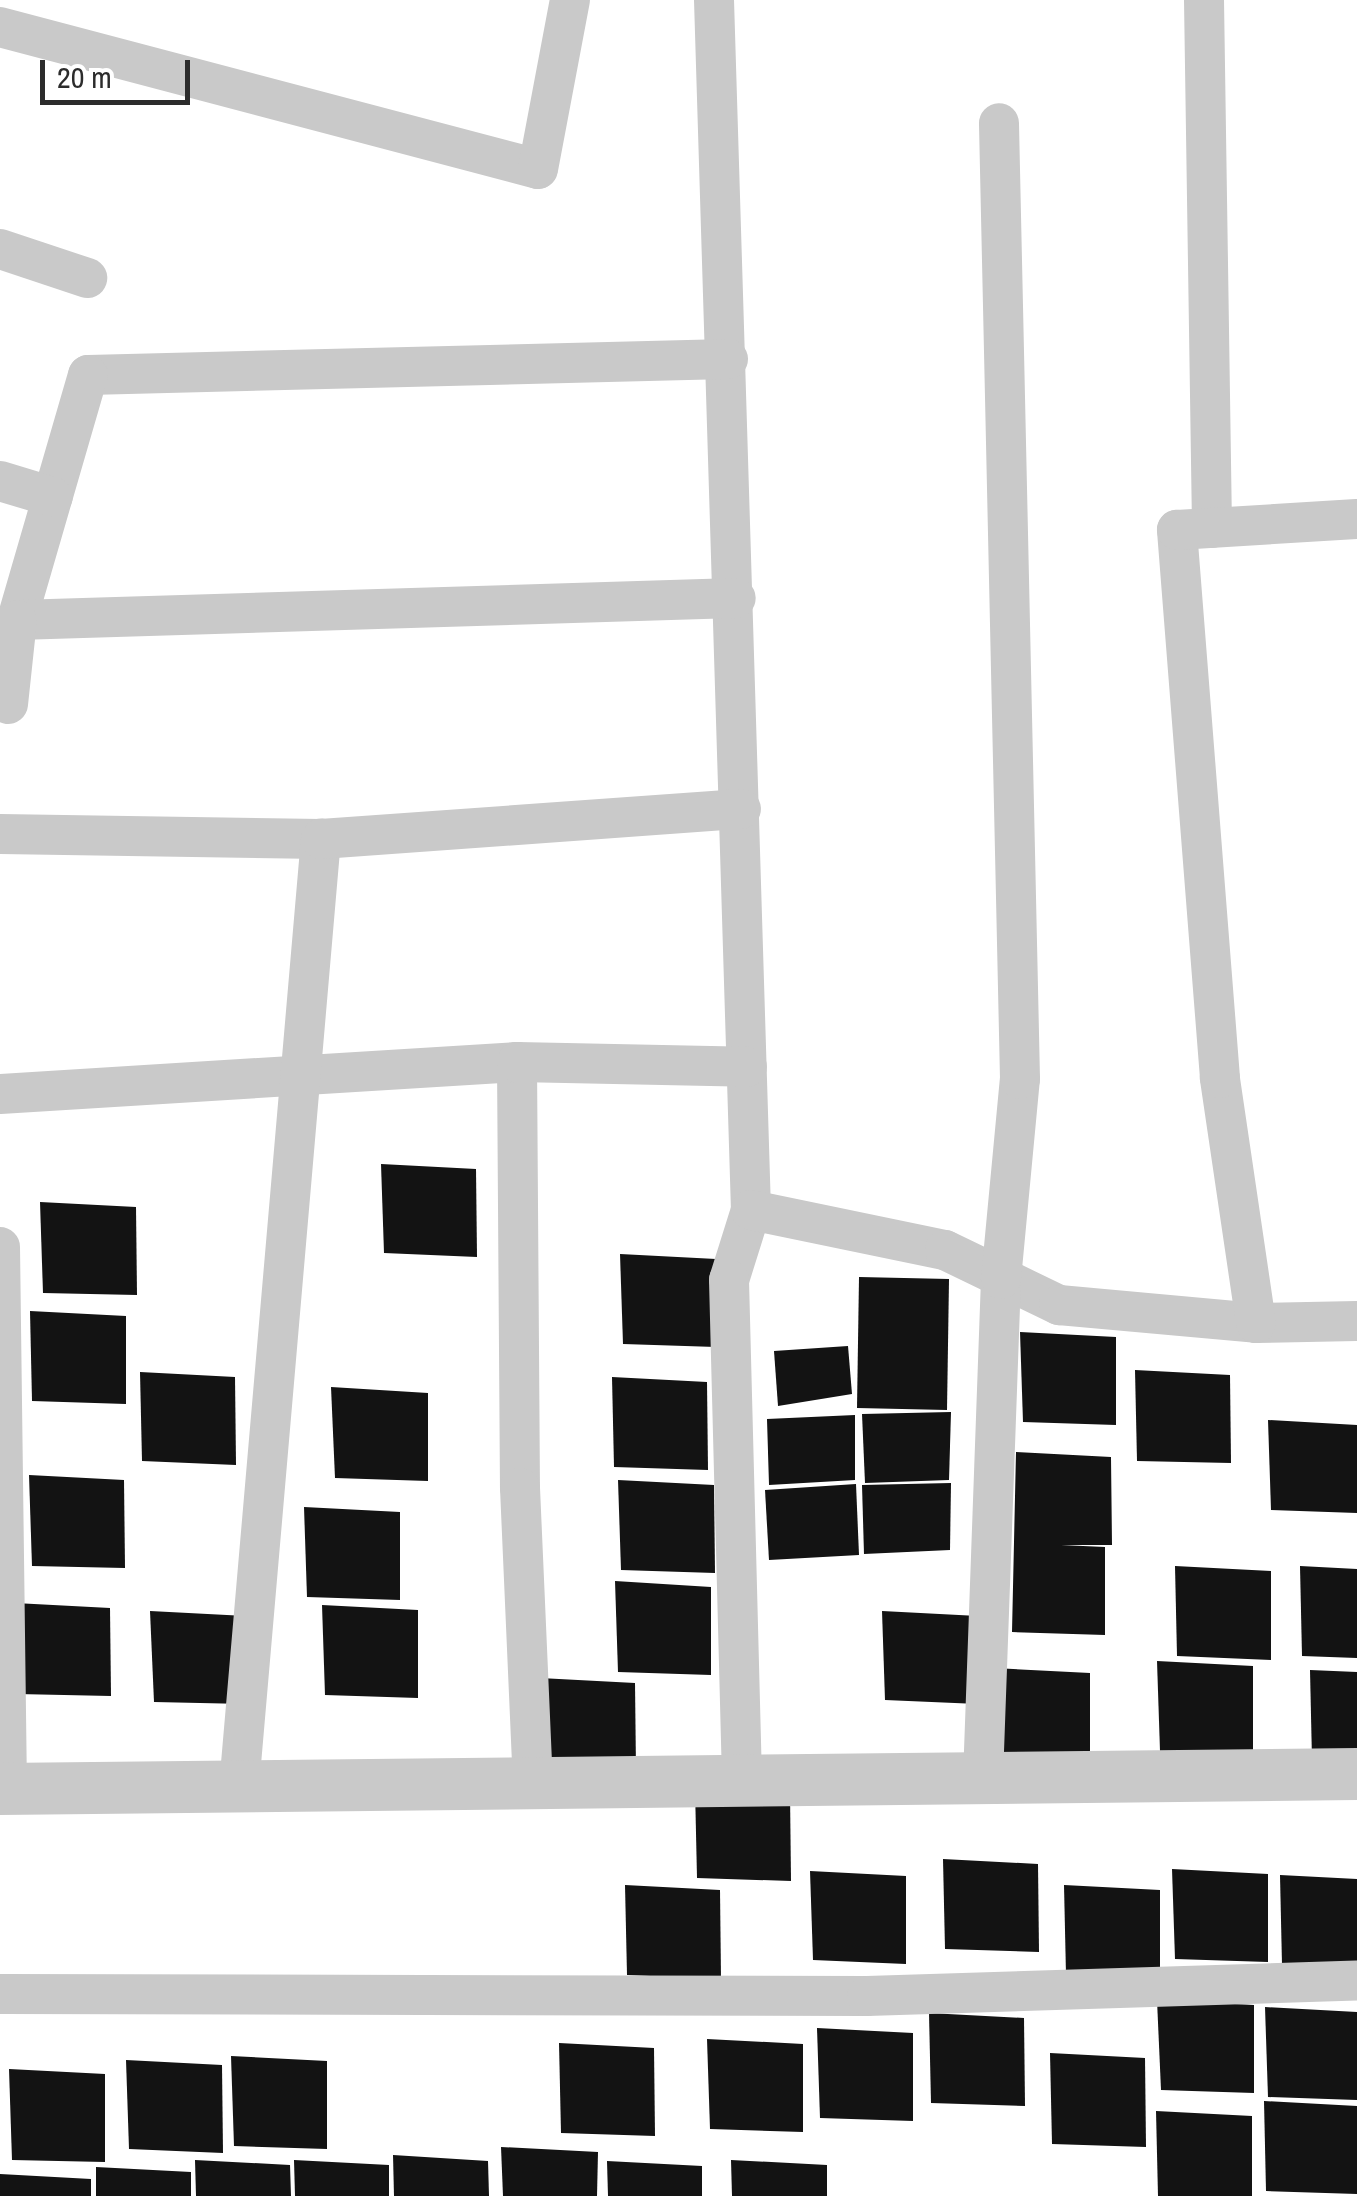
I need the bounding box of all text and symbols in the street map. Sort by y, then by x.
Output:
scale bar [45,40,195,102]
text: 20 m [57,57,112,97]

